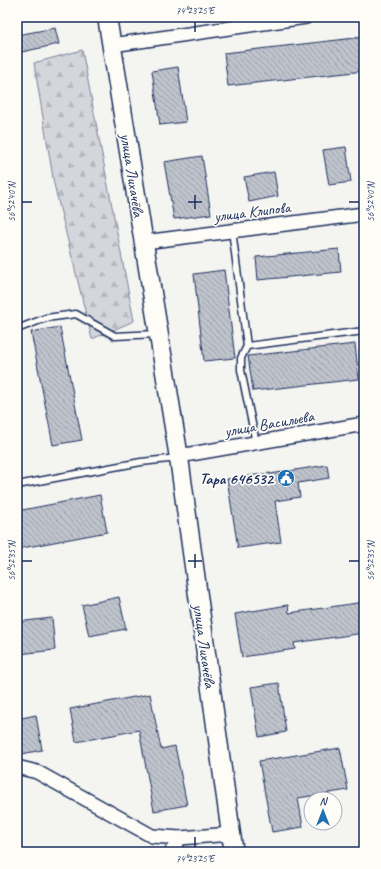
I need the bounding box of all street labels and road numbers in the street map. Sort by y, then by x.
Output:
street label: улица Лихачёва [115,131,149,219]
street label: улица Клипова [212,197,293,227]
street label: улица Васильева [222,406,316,442]
street label: улица Лихачёва [188,602,220,690]

